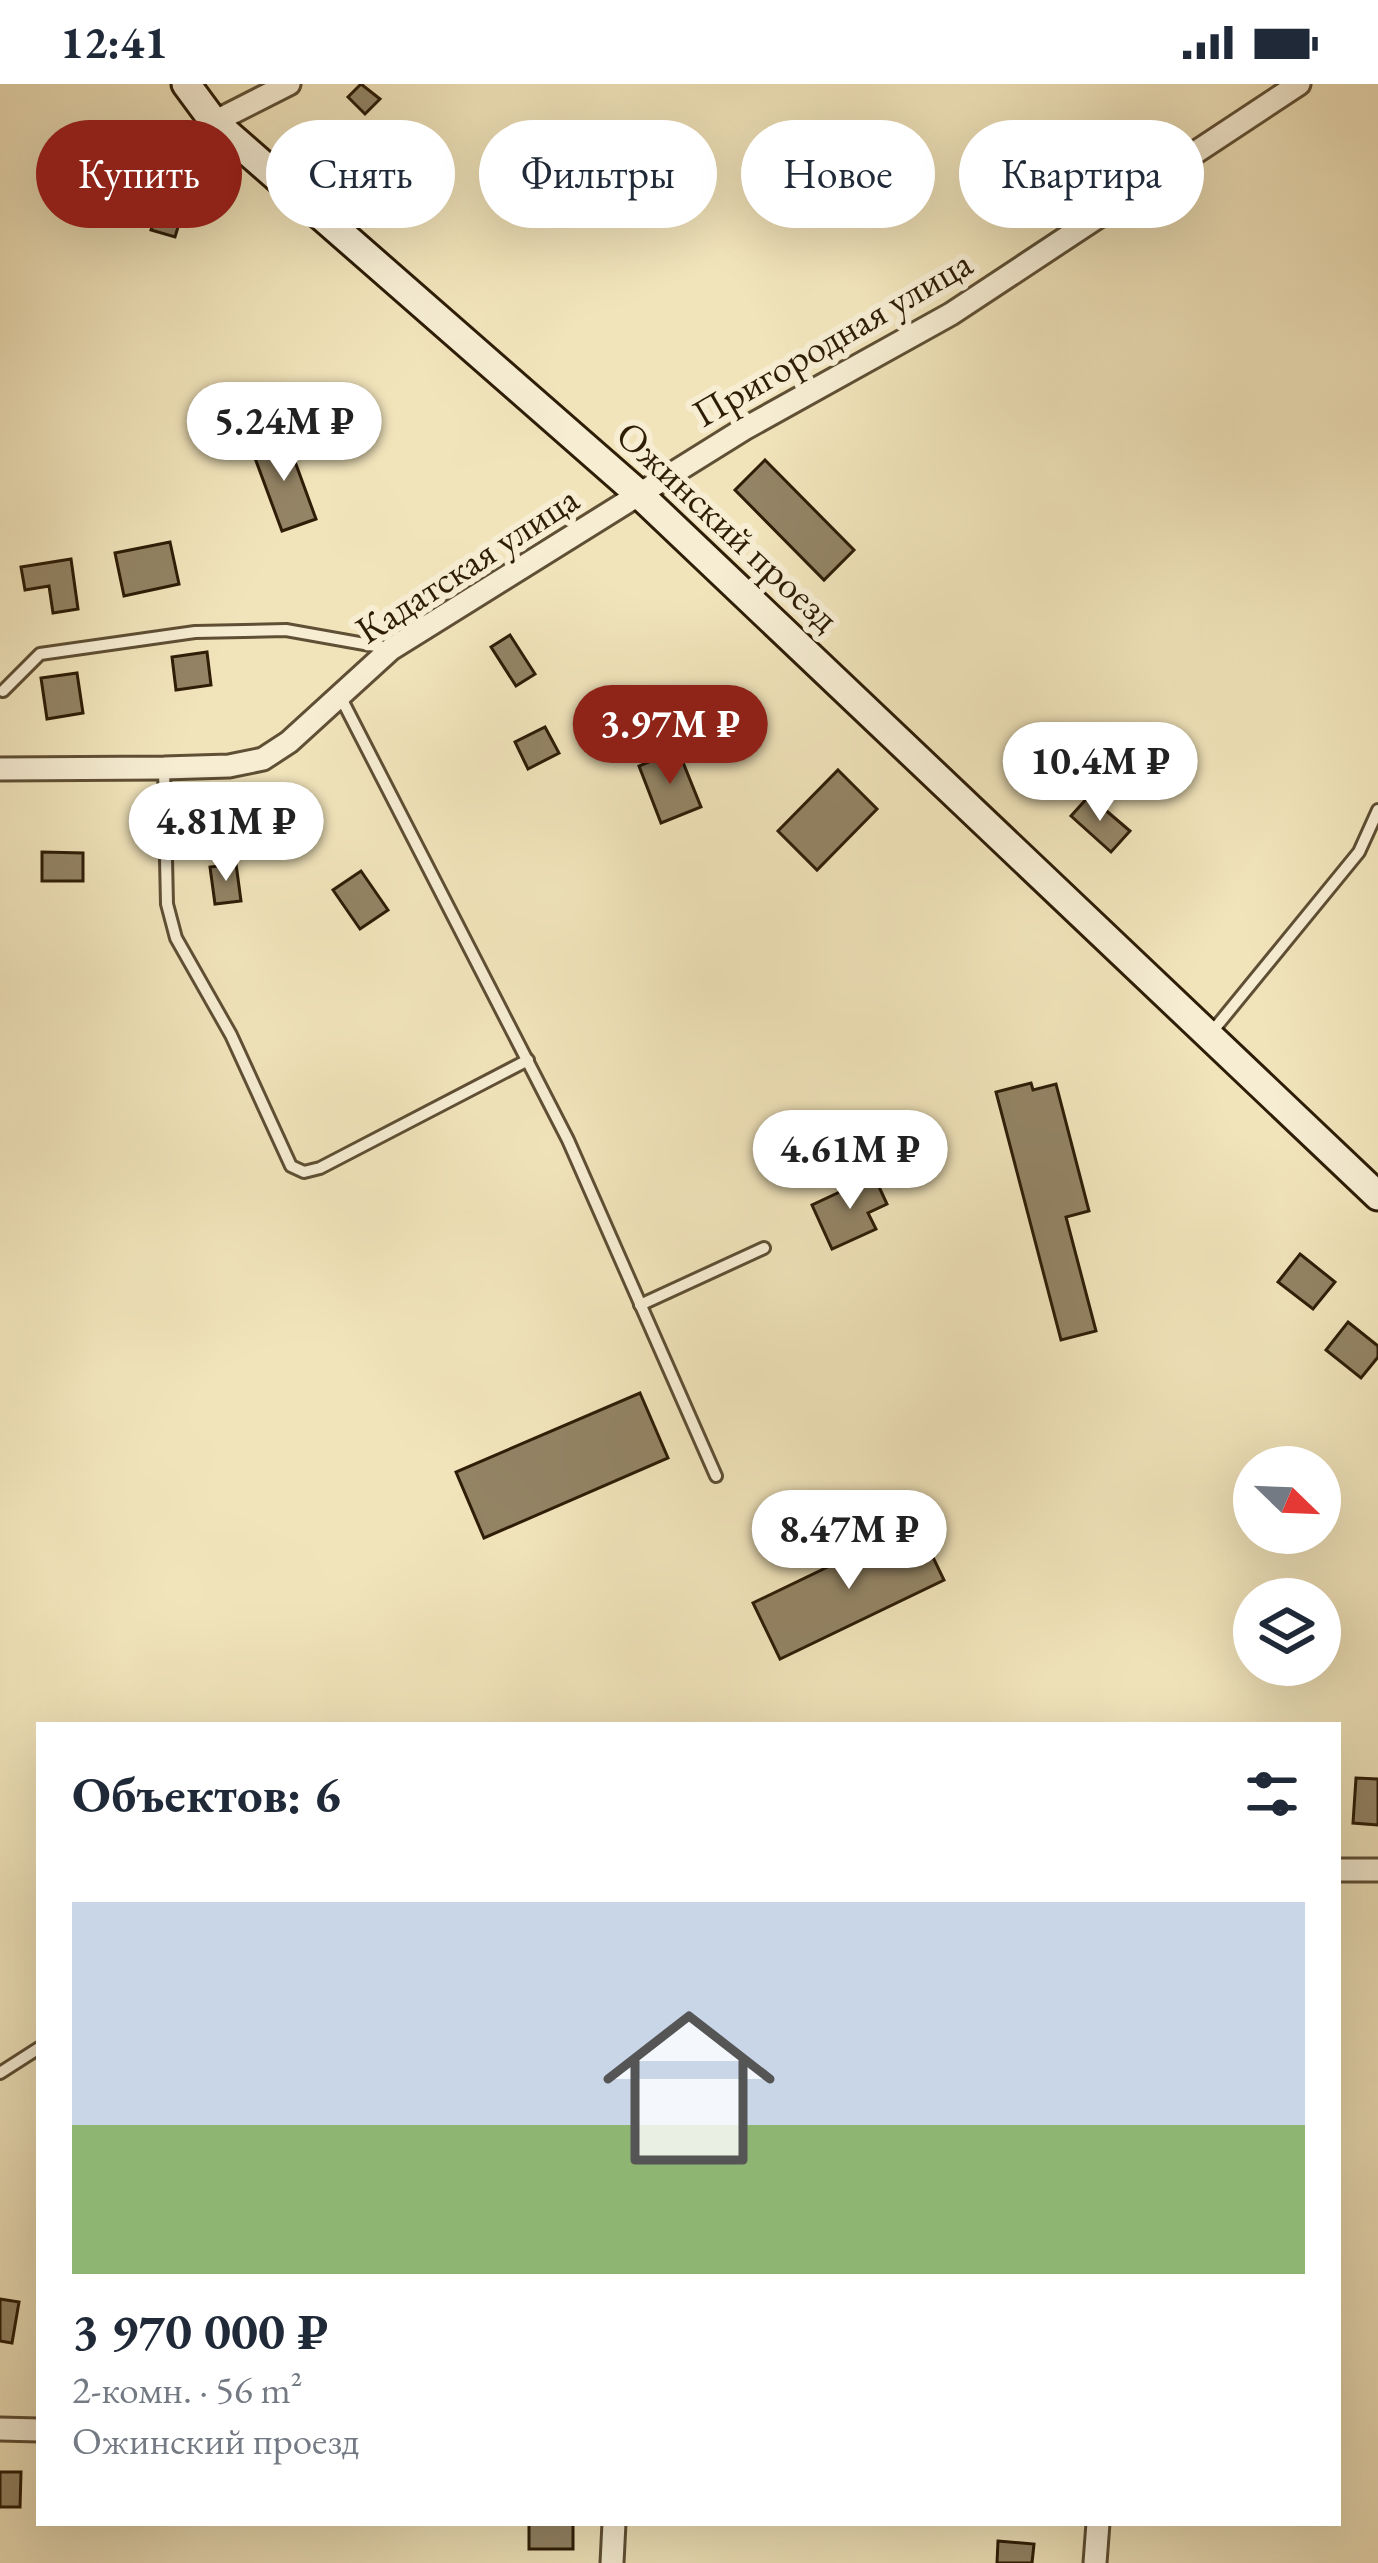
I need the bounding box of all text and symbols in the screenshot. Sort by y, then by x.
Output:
text: 12:41 [60,13,168,71]
chip: Купить [36,120,242,228]
chip: Снять [266,120,455,228]
chip: Фильтры [479,120,717,228]
chip: Новое [741,120,935,228]
chip: Квартира [959,120,1204,228]
street label: Пригородная улица [683,237,981,439]
pin: 5.24M ₽ [173,382,395,484]
text: 5.24M ₽ [214,395,354,446]
street label: Ожинский проезд [606,409,851,643]
street label: Кадатская улица [346,473,589,655]
pin: 3.97M ₽ [559,685,781,787]
text: 3.97M ₽ [600,698,740,749]
pin: 10.4M ₽ [989,722,1211,824]
text: 10.4M ₽ [1030,735,1170,786]
pin: 4.81M ₽ [115,782,337,884]
text: 4.81M ₽ [156,795,296,846]
pin: 4.61M ₽ [739,1110,961,1212]
text: 4.61M ₽ [780,1123,920,1174]
north arrow [1233,1446,1341,1554]
map controls [1233,1446,1341,1686]
pin: 8.47M ₽ [738,1490,960,1592]
text: 8.47M ₽ [779,1503,919,1554]
button: layers [1233,1578,1341,1686]
text: Объектов: 6 [72,1761,341,1827]
icon: filters [1239,1761,1305,1827]
icon: home [581,1980,797,2196]
text: 3 970 000 ₽ [72,2298,328,2364]
text: 2-комн. · 56 m² [72,2364,303,2415]
text: Ожинский проезд [72,2415,359,2466]

